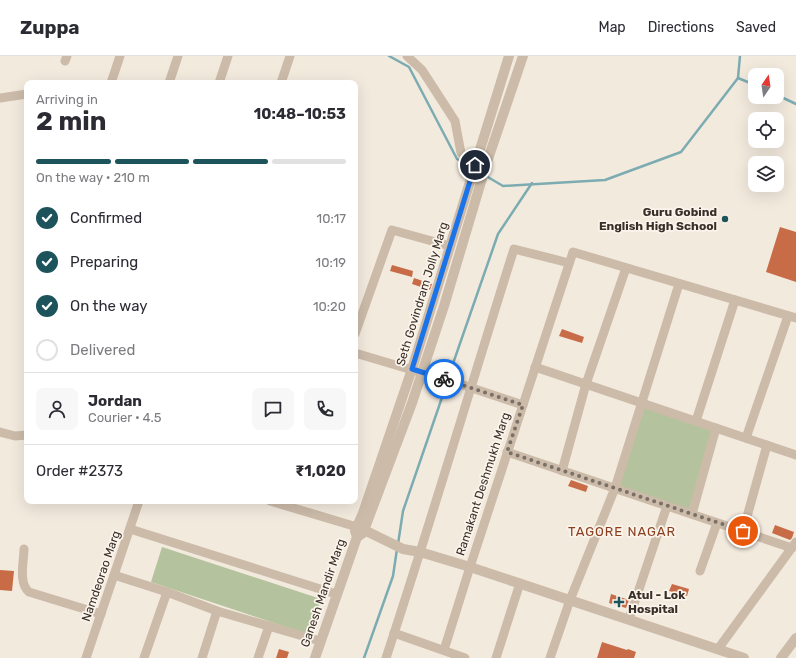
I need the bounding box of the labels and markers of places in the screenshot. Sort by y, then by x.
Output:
pin [458,148,492,182]
place label: Guru Gobind English High School [599,205,717,233]
marker: Guru Gobind English High School [720,214,730,224]
pin [726,514,760,548]
place label: Atul - Lok Hospital [628,588,685,616]
marker: Atul - Lok Hospital [613,596,625,608]

